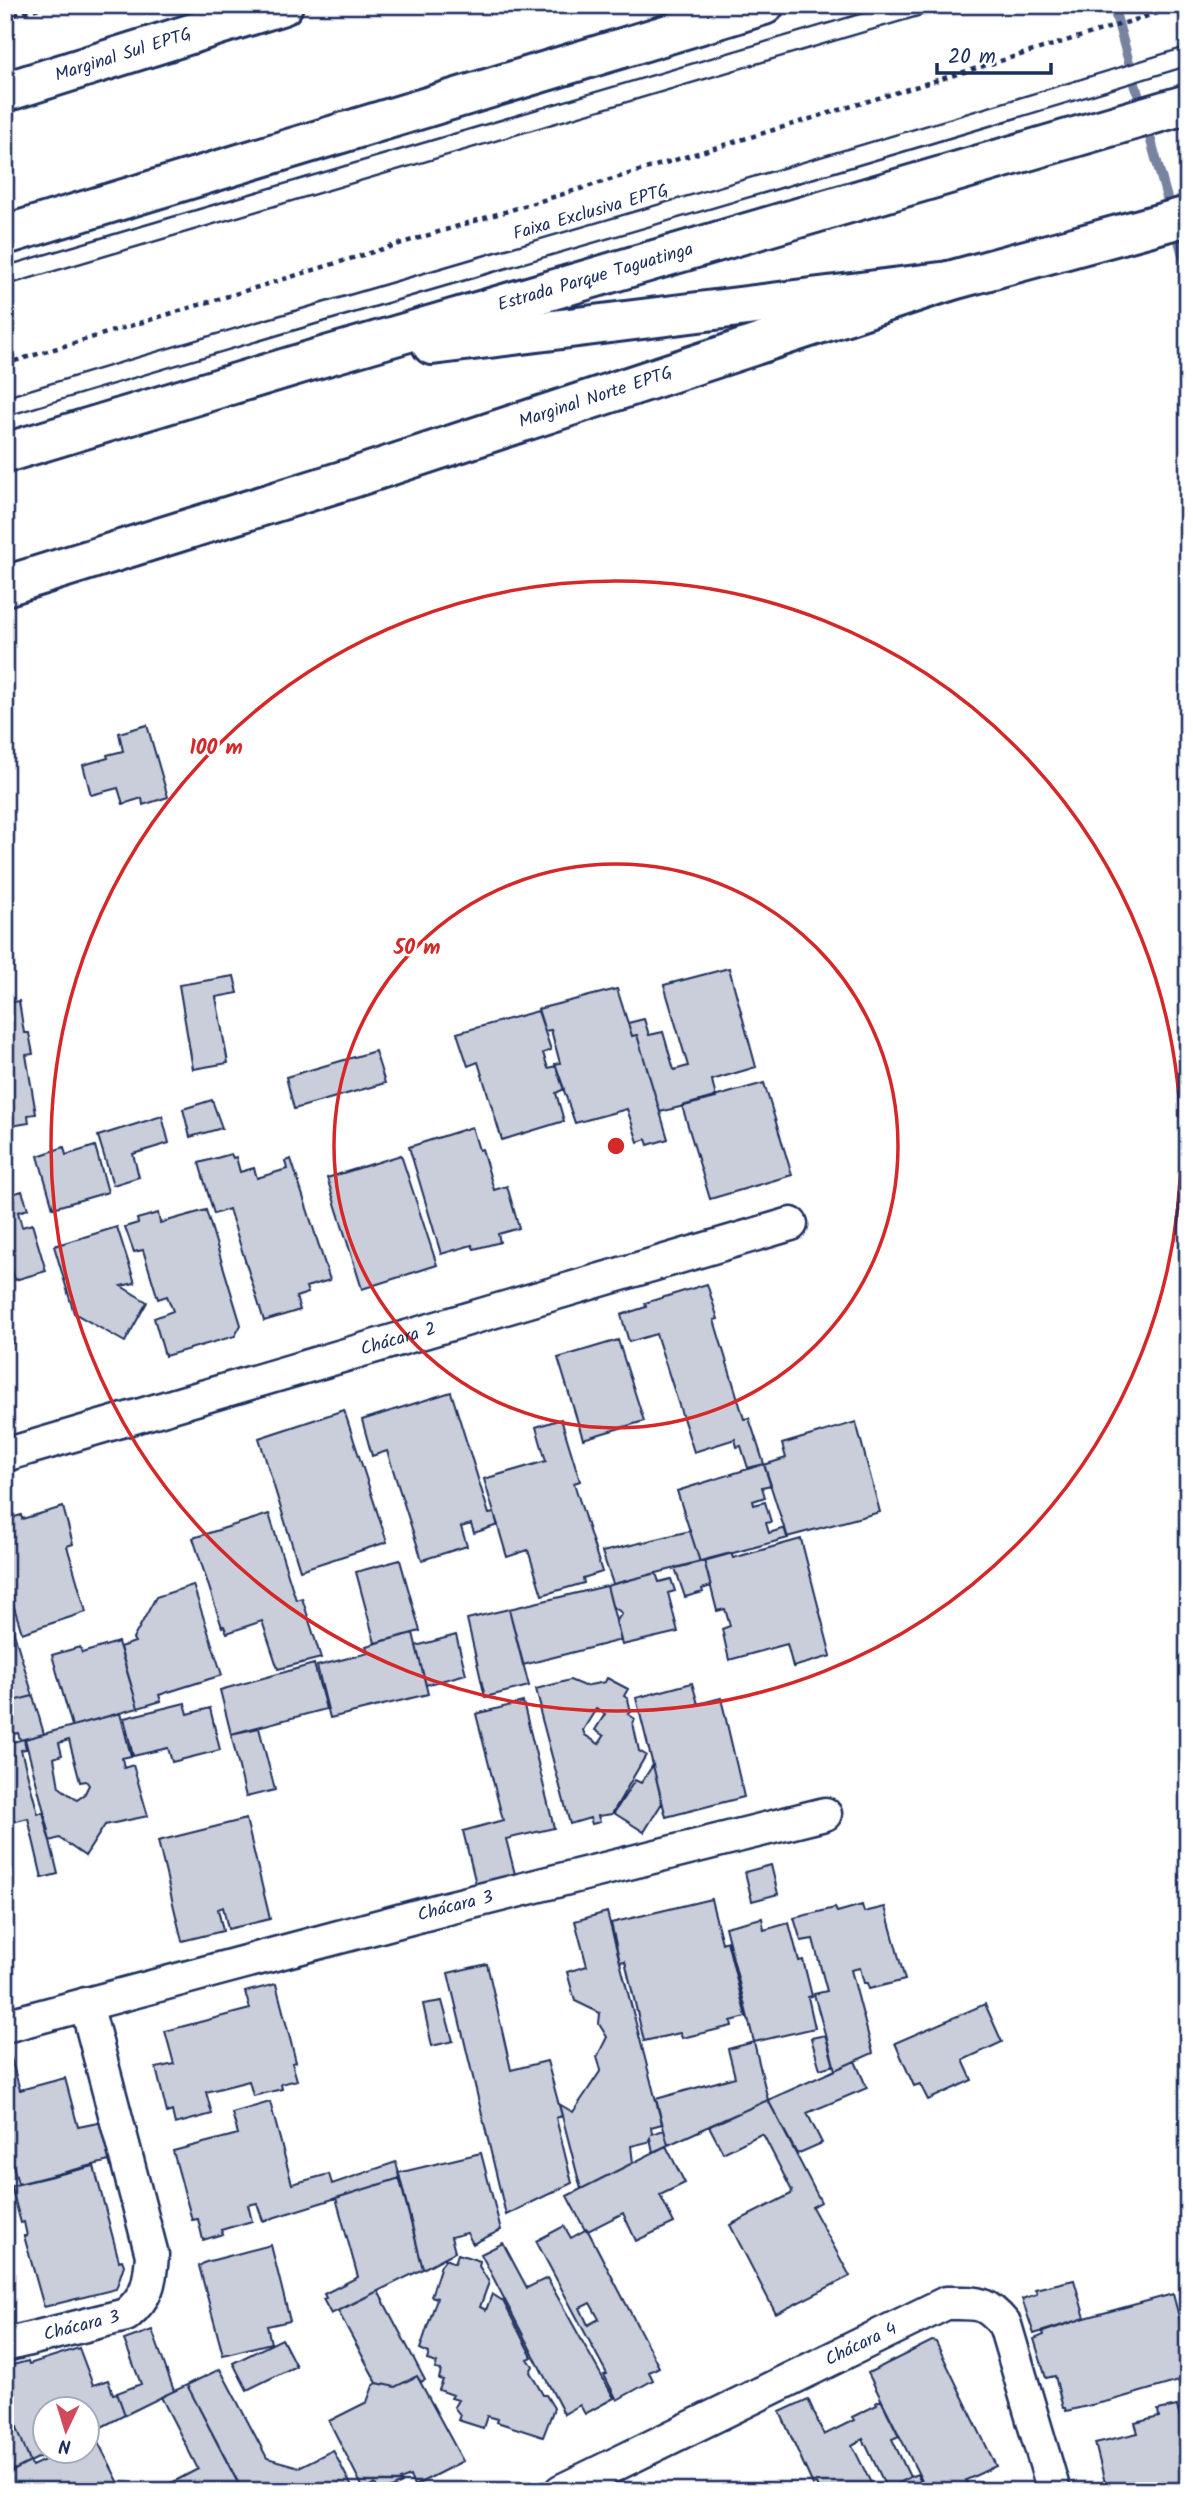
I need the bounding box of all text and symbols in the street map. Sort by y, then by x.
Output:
street label: Marginal Sul EPTG [51,20,195,90]
scale bar [937,32,1051,76]
text: 20 m [948,41,996,74]
street label: Faixa Exclusiva EPTG [510,177,672,249]
street label: Estrada Parque Taguatinga [494,235,697,320]
street label: Marginal Norte EPTG [515,359,677,437]
text: 100 m [189,732,243,765]
text: 50 m [393,932,440,965]
centre of rings [604,1134,628,1158]
street label: Chácara 2 [357,1315,440,1364]
street label: Chácara 3 [414,1883,496,1930]
street label: Chácara 3 [41,2303,123,2349]
street label: Chácara 4 [820,2314,902,2374]
north arrow [32,2394,102,2464]
text: N [58,2430,72,2460]

